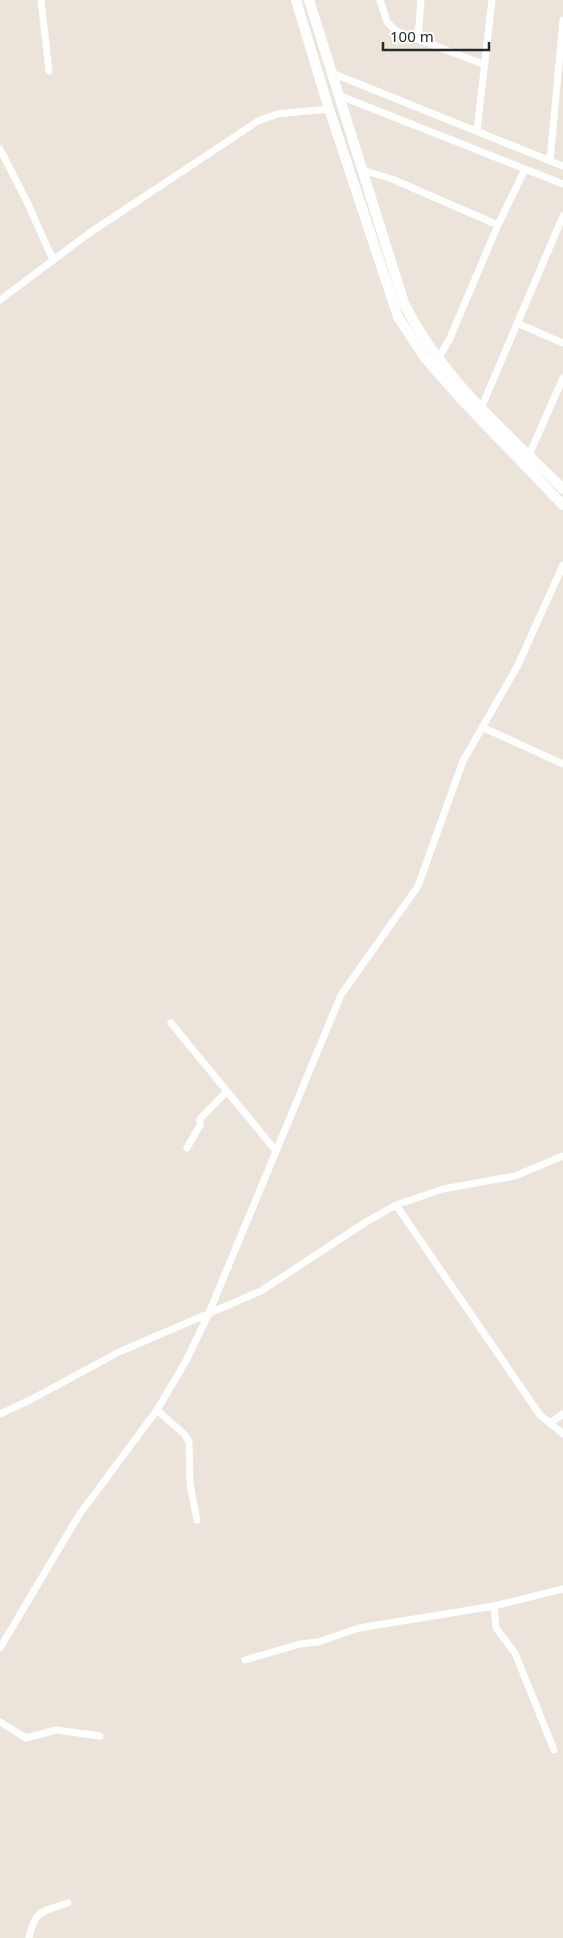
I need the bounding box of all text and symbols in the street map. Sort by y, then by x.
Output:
scale bar [383,20,489,52]
text: 100 m [390,26,434,46]

